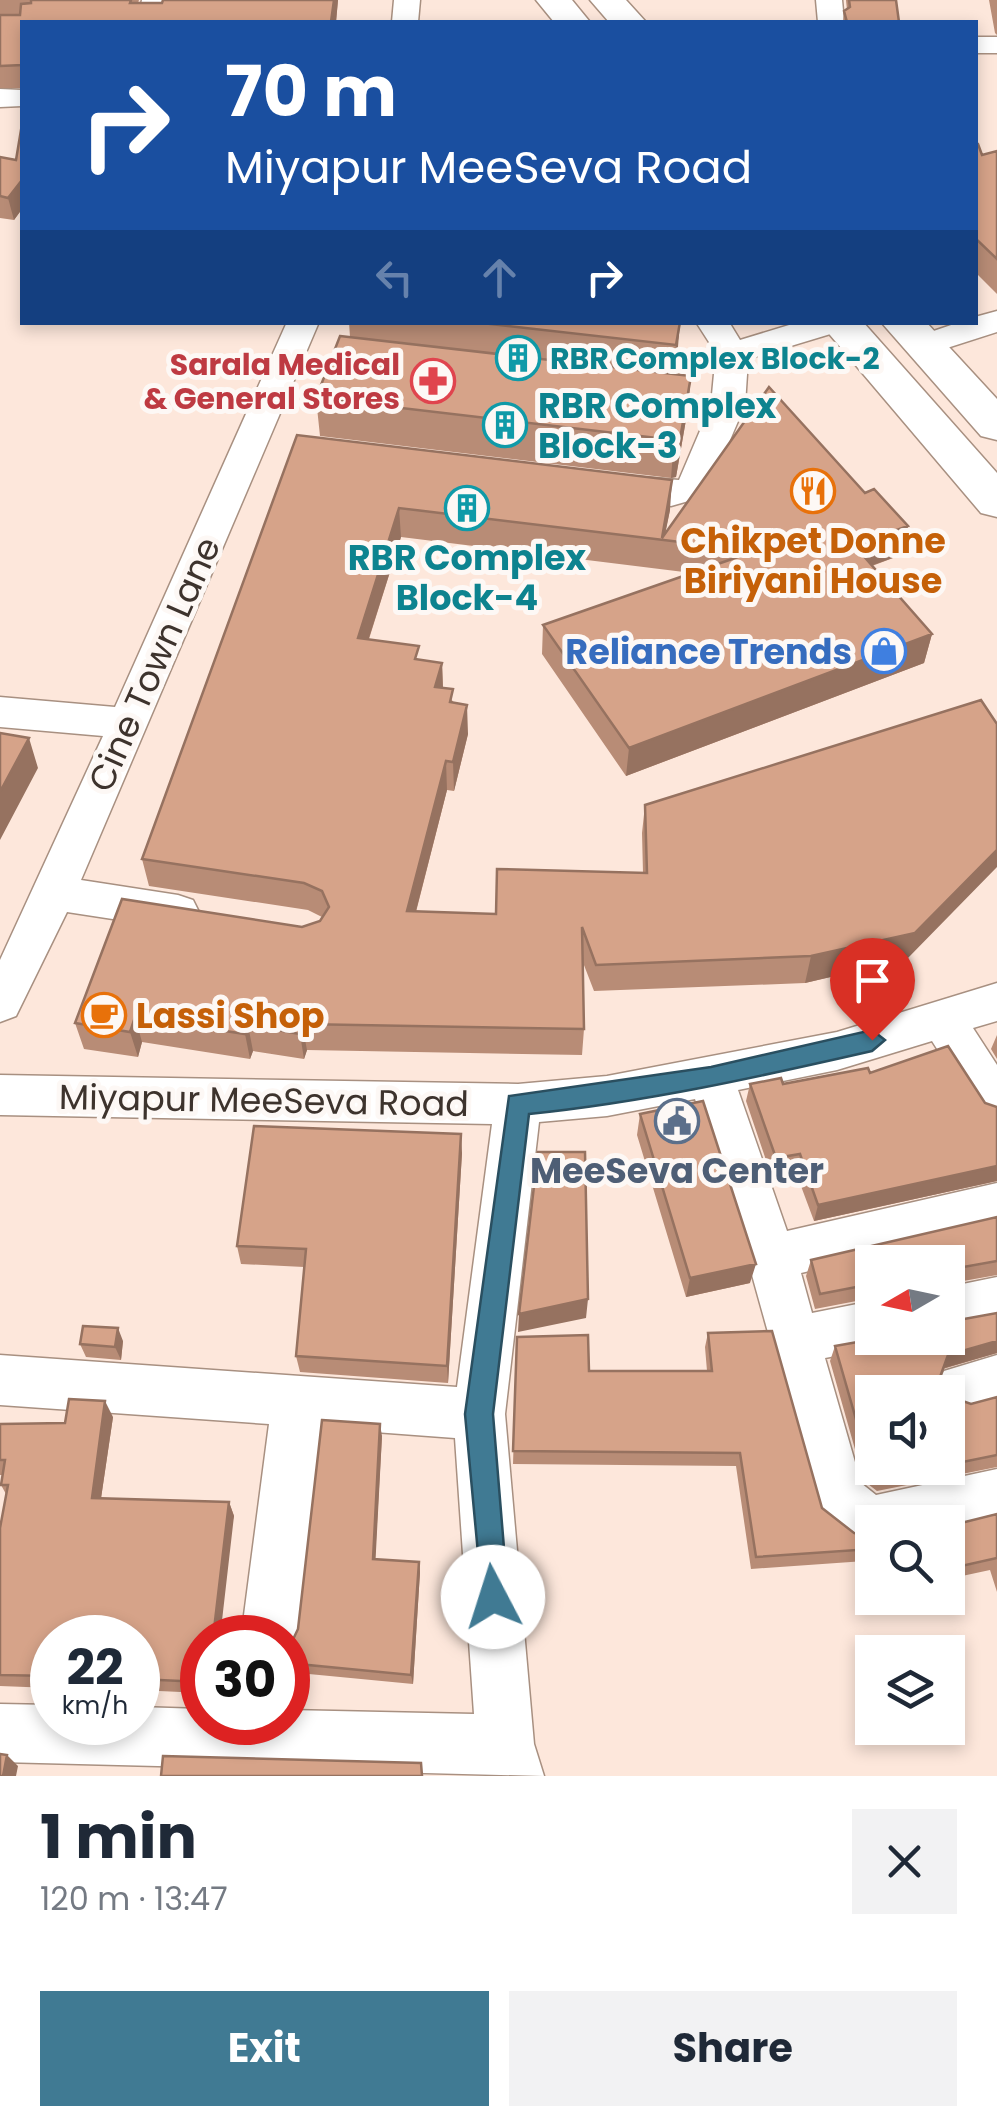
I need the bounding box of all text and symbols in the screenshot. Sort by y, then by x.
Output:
text: 70 m [225,42,397,141]
icon: right [60,60,190,190]
text: Miyapur MeeSeva Road [225,136,752,199]
icon: left [367,250,422,305]
icon: ahead [472,250,527,305]
icon: right [577,250,632,305]
building icon: RBR Complex Block-2 [495,335,541,381]
place label: RBR Complex Block-2 [550,337,880,380]
place label: Sarala Medical & General Stores [143,343,400,420]
pharmacy icon: Sarala Medical & General Stores [410,358,456,404]
place label: RBR Complex Block-3 [538,381,777,470]
building icon: RBR Complex Block-3 [482,402,528,448]
restaurant icon: Chikpet Donne Biriyani House [790,468,836,514]
building icon: RBR Complex Block-4 [444,485,490,531]
place label: Chikpet Donne Biriyani House [680,516,946,605]
street label: Cine Town Lane [76,529,232,799]
place label: RBR Complex Block-4 [348,533,587,622]
place label: Reliance Trends [565,627,852,676]
shop icon: Reliance Trends [861,628,907,674]
pin [830,938,915,1041]
icon: arrive [845,953,900,1008]
place label: Lassi Shop [136,991,324,1040]
cafe icon: Lassi Shop [81,992,127,1038]
street label: Miyapur MeeSeva Road [59,1072,469,1128]
public building icon: MeeSeva Center [654,1098,700,1144]
place label: MeeSeva Center [530,1146,824,1195]
north arrow [855,1245,965,1355]
map controls [855,1245,965,1745]
button: sound [855,1375,965,1485]
button: search [855,1505,965,1615]
position arrow [441,1545,545,1649]
speed limit sign: 30 [180,1615,310,1745]
text: 22 [66,1632,124,1703]
button: layers [855,1635,965,1745]
text: km/h [62,1688,128,1723]
text: 1 min [40,1795,197,1879]
button: close [852,1809,957,1914]
text: 120 m · 13:47 [40,1876,228,1921]
button: Exit [40,1991,489,2106]
button: Share [509,1991,957,2106]

